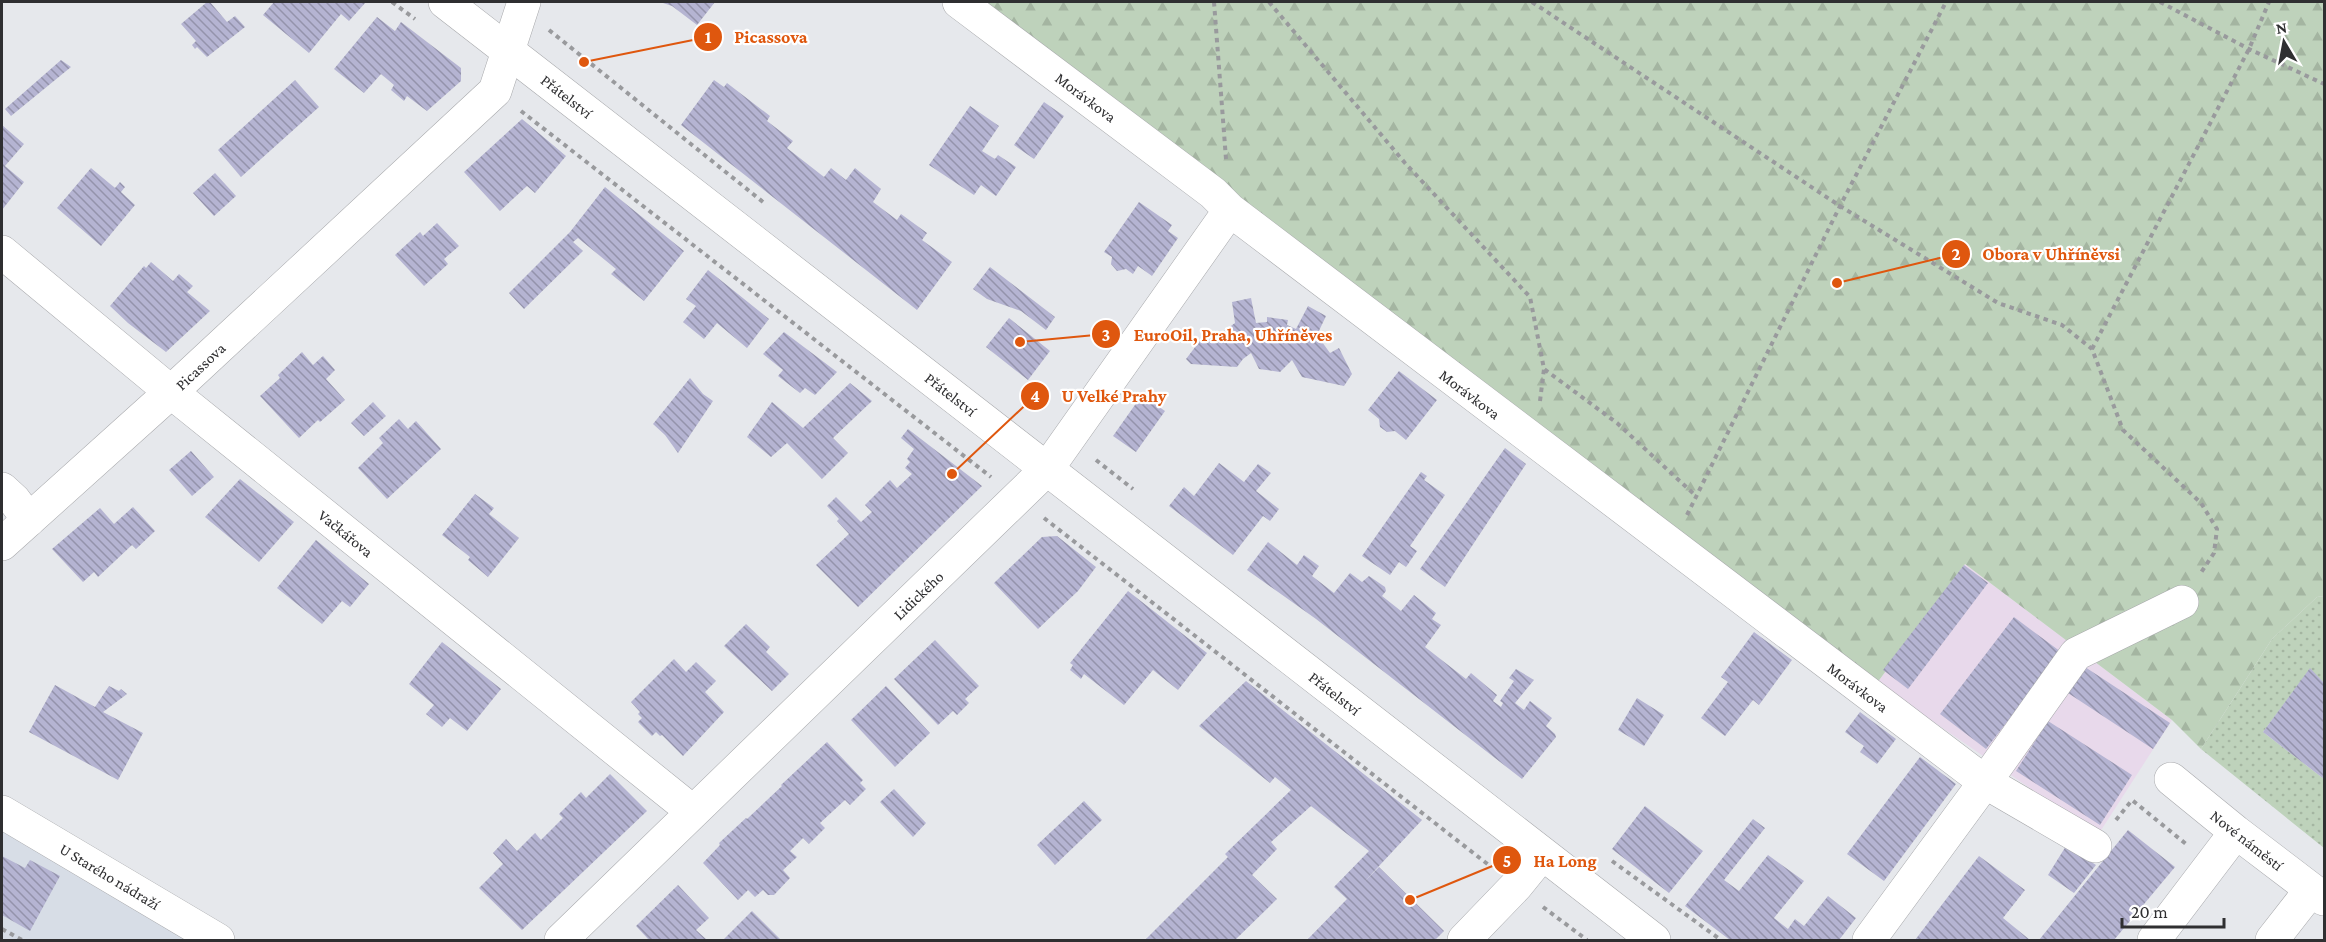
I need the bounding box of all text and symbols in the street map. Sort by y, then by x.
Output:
north arrow [2254,12,2314,72]
text: N [2275,18,2288,37]
callout: Picassova [693,19,820,55]
text: 1 [705,27,712,47]
text: Picassova [734,27,808,47]
street label: Morávkova [1052,69,1120,126]
street label: Přátelství [538,71,596,122]
callout: Obora v Uhříněvsi [1941,236,2132,272]
text: 2 [1951,244,1961,264]
text: Obora v Uhříněvsi [1982,244,2121,264]
callout: EuroOil, Praha, Uhříněves [1091,316,1344,352]
text: 3 [1102,325,1110,345]
text: EuroOil, Praha, Uhříněves [1134,325,1332,345]
street label: Picassova [172,339,229,394]
street label: Morávkova [1436,366,1504,423]
street label: Přátelství [922,369,980,420]
callout: U Velké Prahy [1020,378,1179,414]
text: 4 [1030,386,1040,406]
text: U Velké Prahy [1061,386,1167,406]
street label: Vačkářova [315,506,377,561]
street label: Lidického [890,568,947,623]
street label: Morávkova [1824,659,1892,716]
street label: Přátelství [1306,668,1364,719]
street label: Nové náměstí [2207,807,2287,874]
street label: U Starého nádraží [57,840,163,913]
callout: Ha Long [1492,842,1609,878]
text: 5 [1503,851,1511,871]
text: Ha Long [1533,851,1597,871]
scale bar [2122,891,2224,929]
text: 20 m [2131,902,2168,922]

